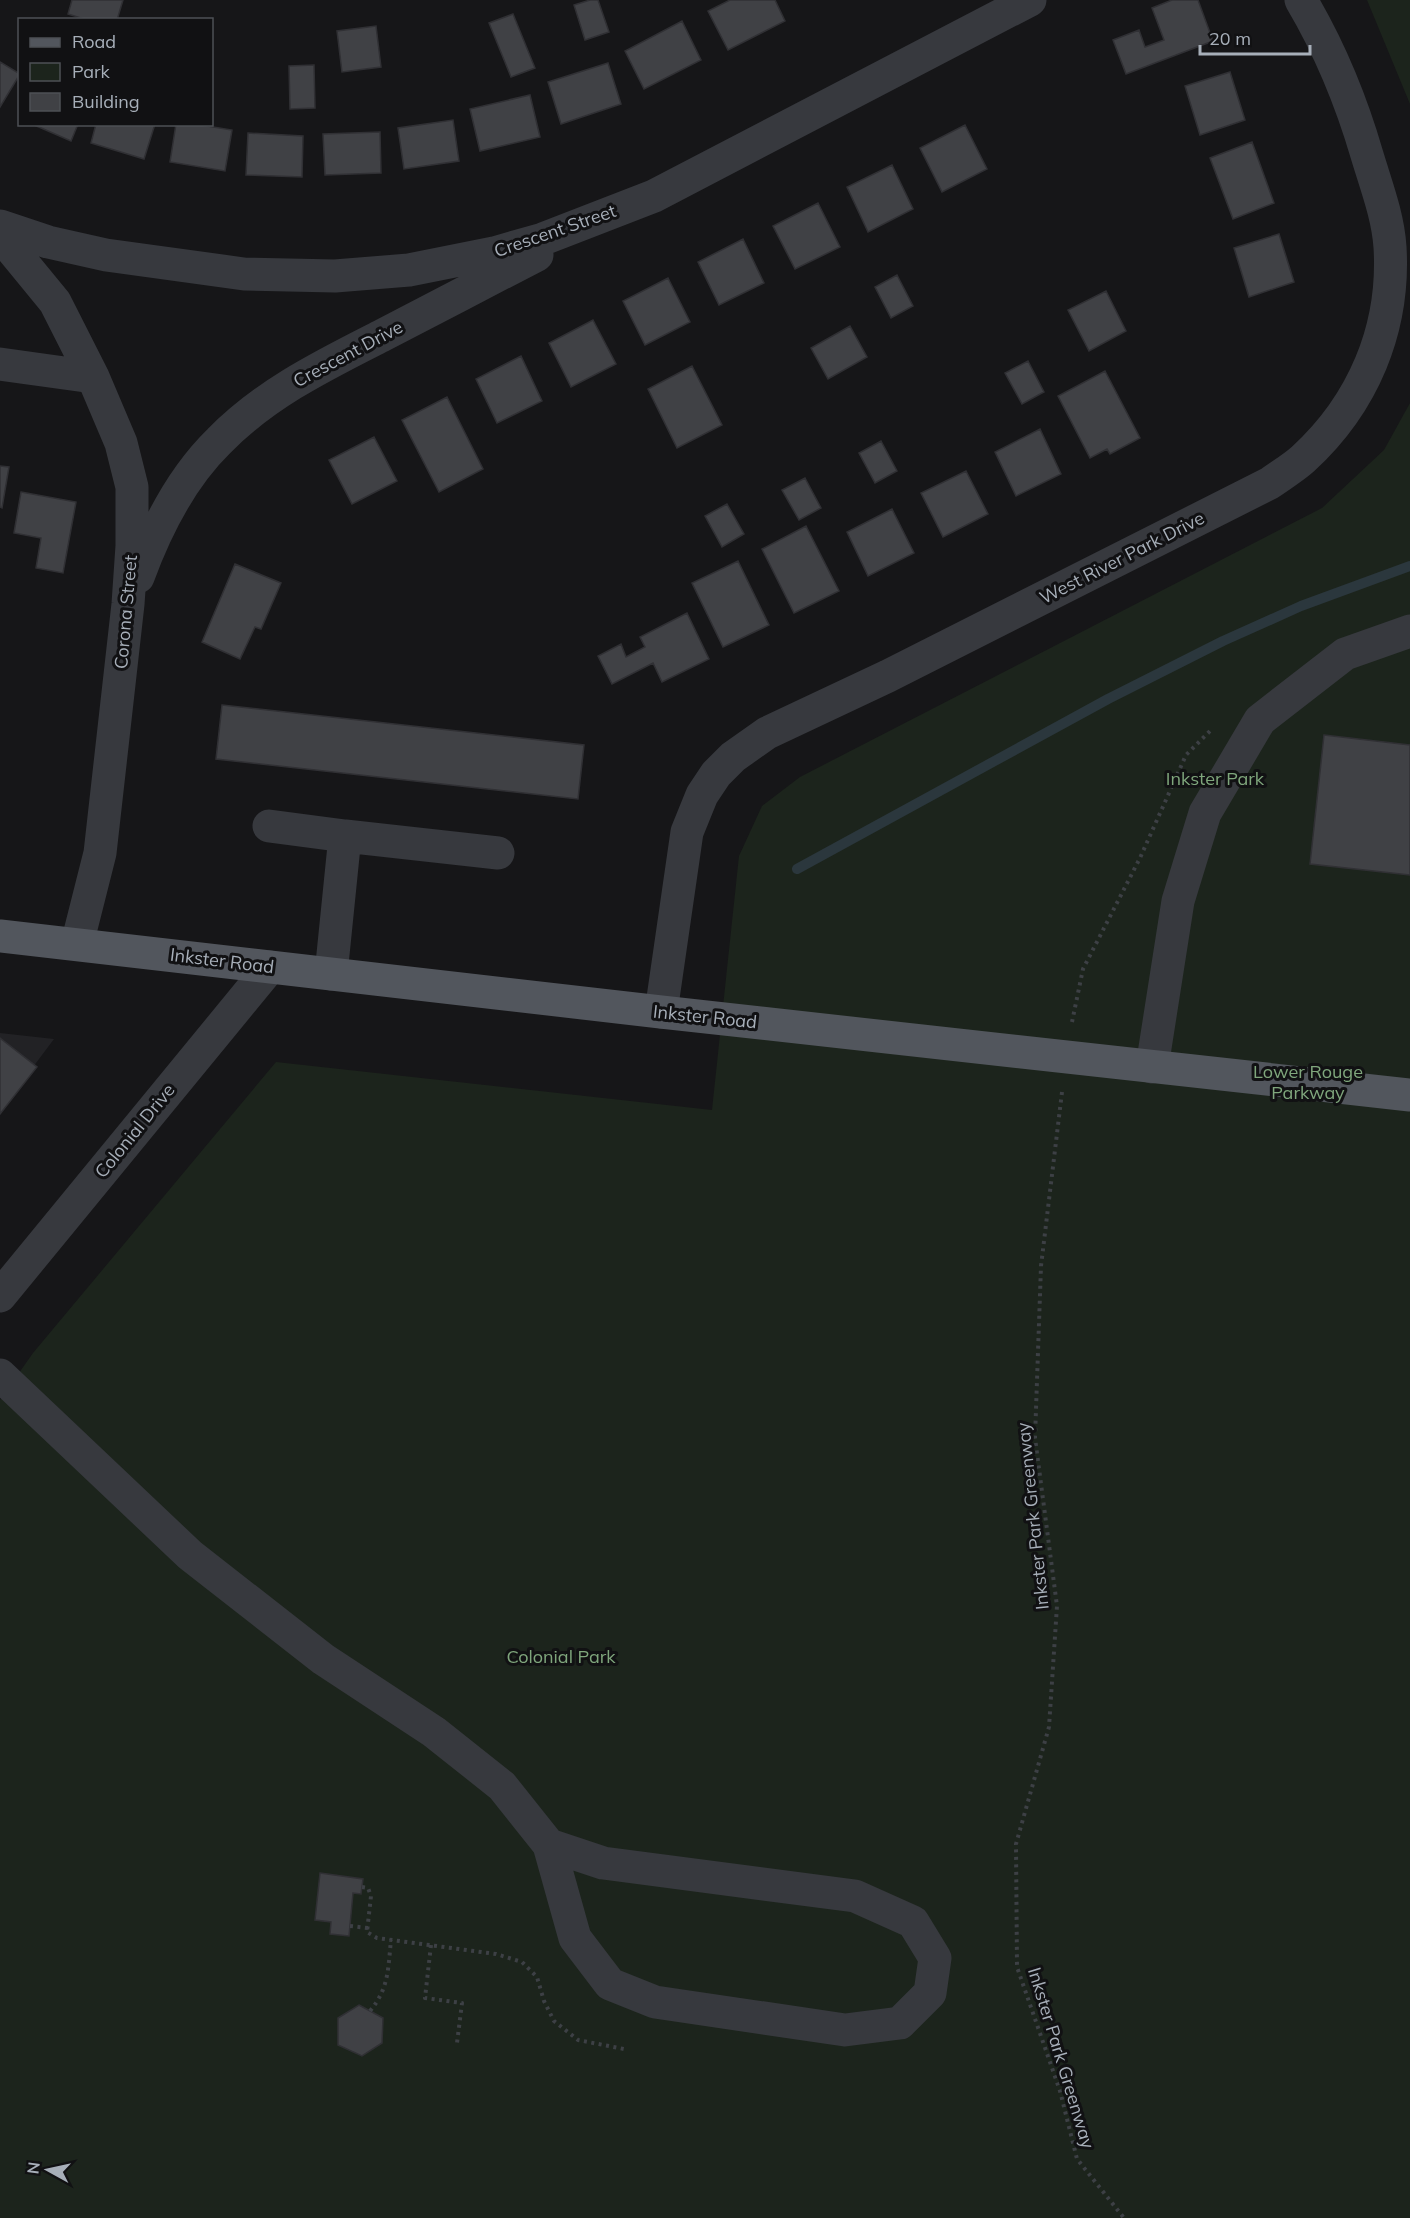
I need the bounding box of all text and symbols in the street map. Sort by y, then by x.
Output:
legend [18,18,213,126]
scale bar [1200,18,1310,56]
text: 20 m [1209,27,1251,50]
text: Road [72,30,116,53]
text: Park [72,60,111,83]
text: Building [72,90,140,113]
street label: Crescent Street [491,199,619,262]
street label: Crescent Drive [289,315,407,392]
street label: West River Park Drive [1036,506,1208,609]
street label: Corona Street [109,554,142,670]
park label: Inkster Park [1166,767,1265,790]
street label: Inkster Road [169,943,275,978]
street label: Inkster Road [652,1000,758,1033]
park label: Lower Rouge Parkway [1253,1060,1363,1104]
street label: Colonial Drive [90,1079,180,1182]
street label: Inkster Park Greenway [1011,1421,1054,1611]
park label: Colonial Park [506,1645,616,1668]
street label: Inkster Park Greenway [1023,1964,1100,2152]
north arrow [18,2140,78,2200]
text: N [22,2161,44,2175]

